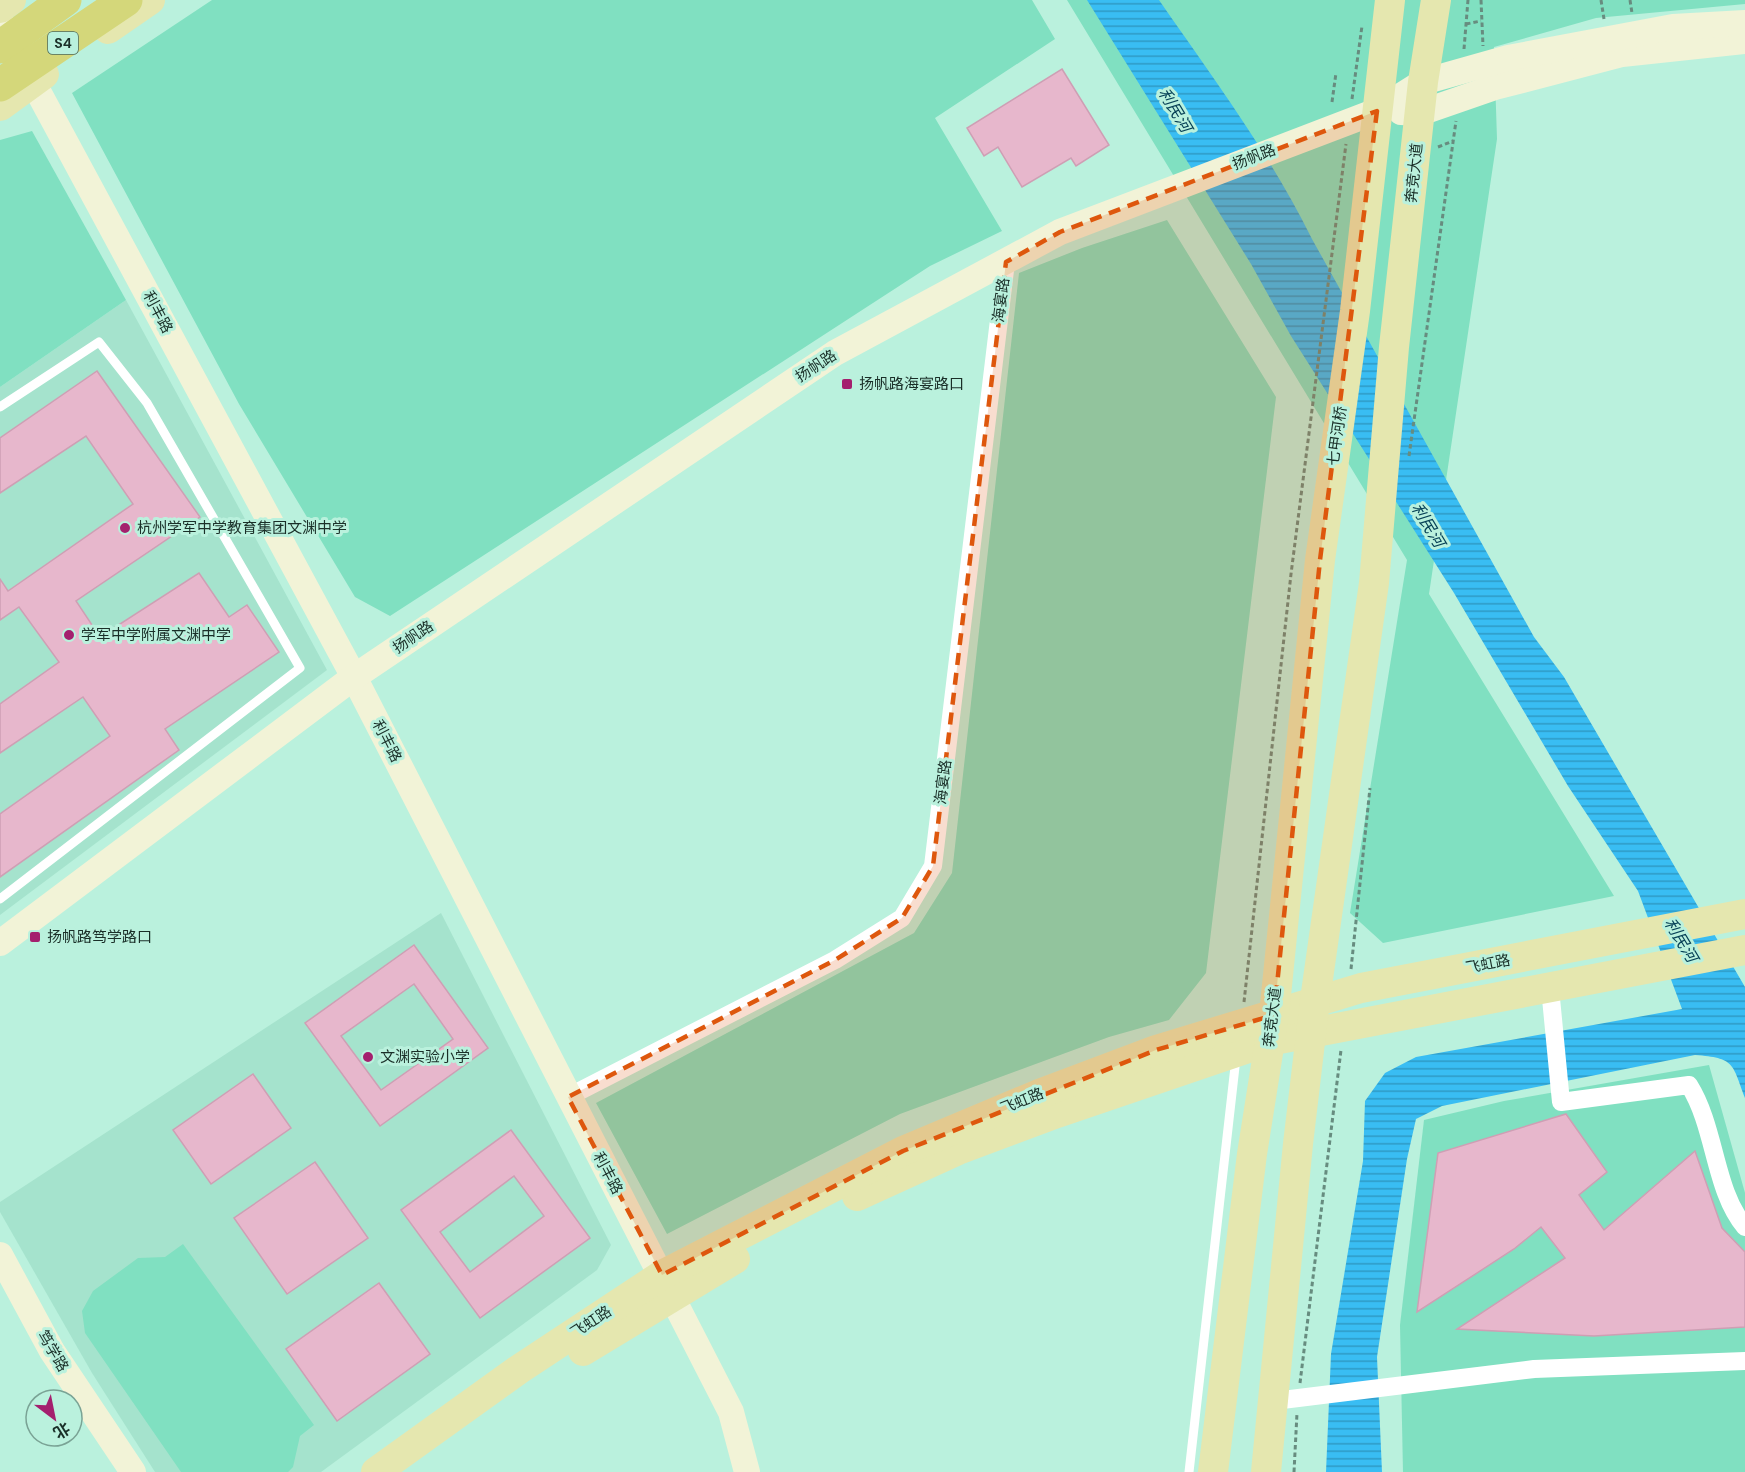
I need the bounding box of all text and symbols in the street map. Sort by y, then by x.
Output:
road number: S4 [48,32,78,54]
water label: 利民河 [1154,84,1198,139]
street label: 扬帆路 [1229,140,1279,174]
street label: 奔竞大道 [1401,142,1427,204]
street label: 海宴路 [988,276,1014,324]
street label: 利丰路 [139,287,177,337]
street label: 扬帆路 [792,345,840,387]
place label: 扬帆路海宴路口 [859,374,964,394]
marker: 扬帆路海宴路口 [840,377,854,391]
street label: 七甲河桥 [1323,405,1351,467]
water label: 利民河 [1407,499,1451,554]
place label: 杭州学军中学教育集团文渊中学 [137,518,347,538]
marker: 杭州学军中学教育集团文渊中学 [118,521,132,535]
street label: 扬帆路 [389,616,437,658]
place label: 学军中学附属文渊中学 [81,625,231,645]
marker: 学军中学附属文渊中学 [62,628,76,642]
street label: 利丰路 [368,716,406,766]
street label: 海宴路 [930,758,956,806]
water label: 利民河 [1660,914,1704,969]
place label: 扬帆路笃学路口 [47,927,152,947]
marker: 扬帆路笃学路口 [28,930,42,944]
street label: 飞虹路 [1464,950,1512,978]
street label: 奔竞大道 [1258,986,1286,1048]
place label: 文渊实验小学 [380,1047,470,1067]
marker: 文渊实验小学 [361,1050,375,1064]
street label: 飞虹路 [997,1083,1047,1119]
street label: 利丰路 [589,1148,627,1198]
street label: 飞虹路 [567,1301,615,1343]
street label: 笃学路 [33,1327,73,1375]
north arrow [24,1388,84,1448]
text: 北 [49,1417,74,1443]

